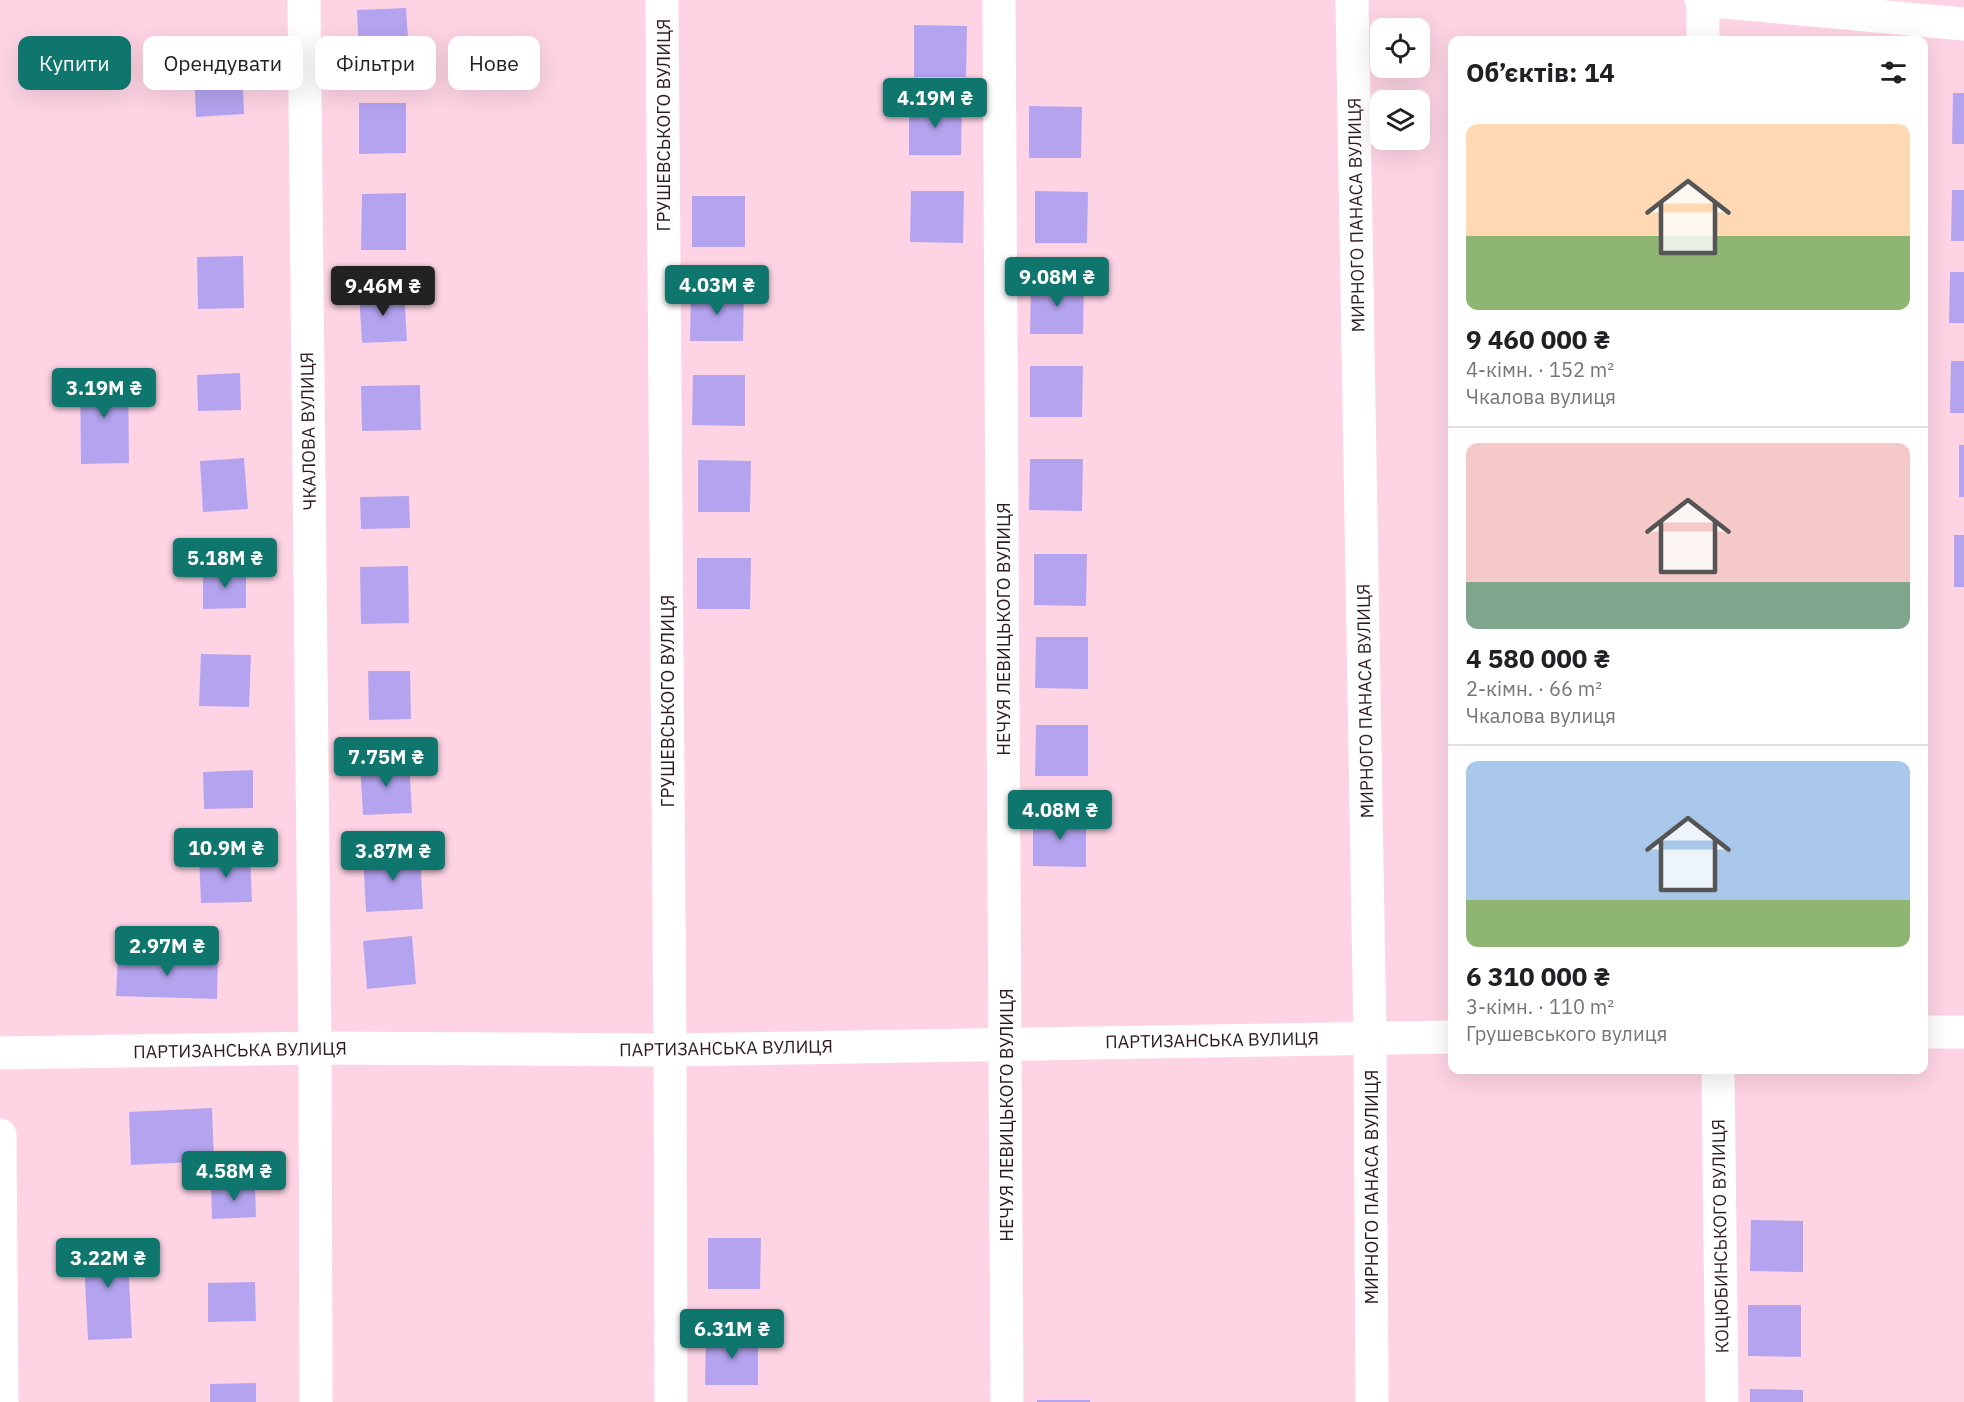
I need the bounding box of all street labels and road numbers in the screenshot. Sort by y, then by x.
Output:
street label: ГРУШЕВСЬКОГО ВУЛИЦЯ [652,18,675,232]
street label: МИРНОГО ПАНАСА ВУЛИЦЯ [1342,97,1370,333]
street label: ЧКАЛОВА ВУЛИЦЯ [295,352,321,510]
street label: НЕЧУЯ ЛЕВИЦЬКОГО ВУЛИЦЯ [992,502,1015,756]
street label: МИРНОГО ПАНАСА ВУЛИЦЯ [1351,583,1379,819]
street label: ГРУШЕВСЬКОГО ВУЛИЦЯ [656,594,679,808]
street label: НЕЧУЯ ЛЕВИЦЬКОГО ВУЛИЦЯ [995,988,1018,1242]
street label: ПАРТИЗАНСЬКА ВУЛИЦЯ [1105,1027,1319,1053]
street label: ПАРТИЗАНСЬКА ВУЛИЦЯ [619,1035,833,1061]
street label: ПАРТИЗАНСЬКА ВУЛИЦЯ [133,1037,347,1063]
street label: МИРНОГО ПАНАСА ВУЛИЦЯ [1360,1069,1383,1305]
street label: КОЦЮБИНСЬКОГО ВУЛИЦЯ [1706,1119,1734,1353]

